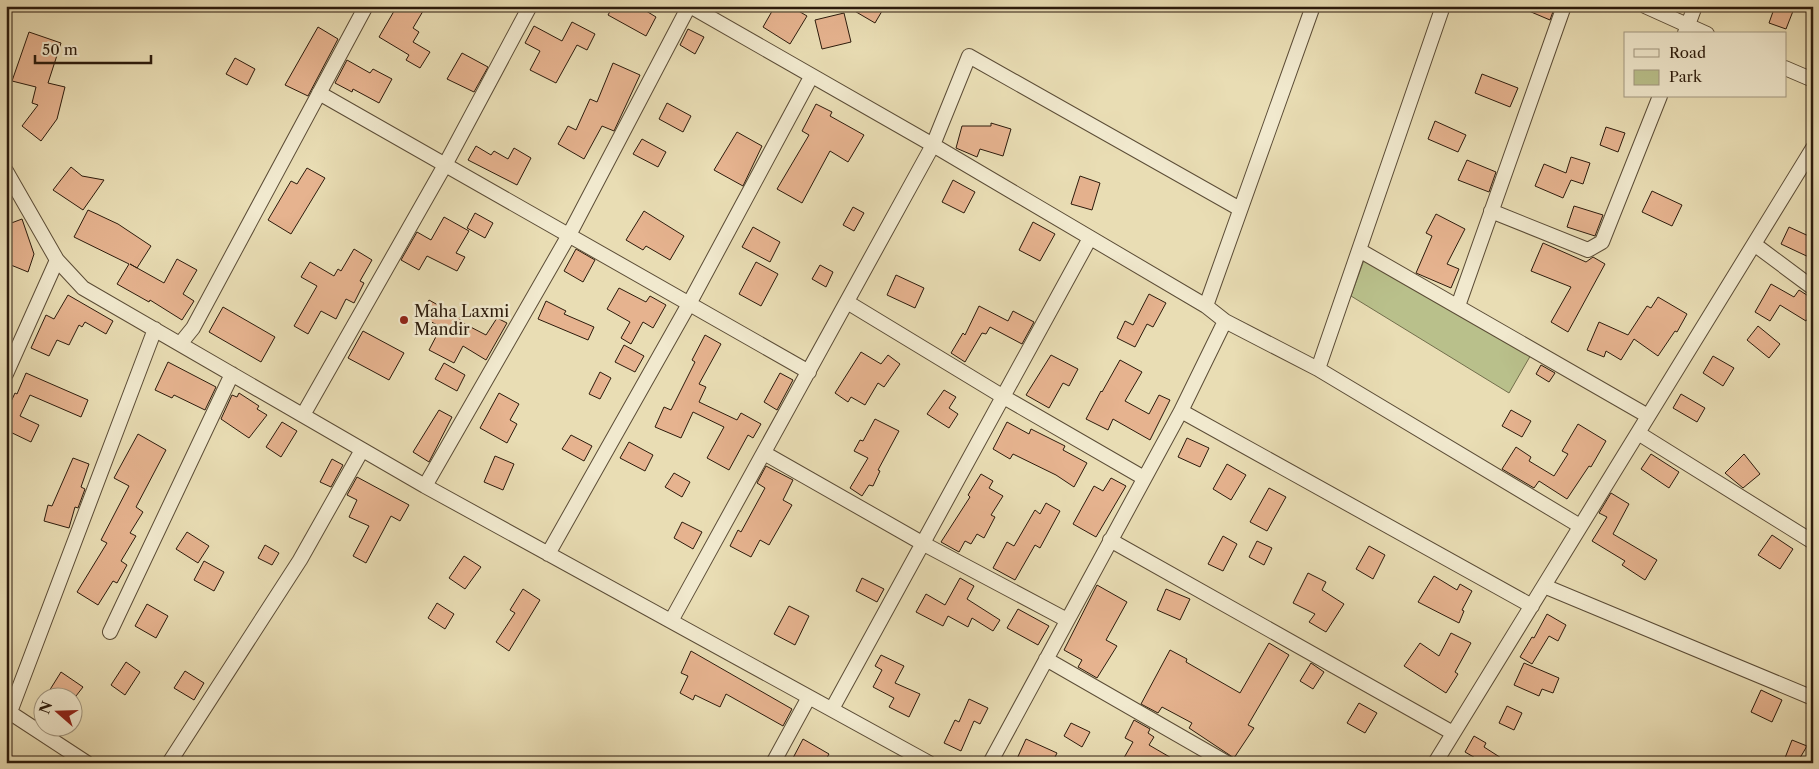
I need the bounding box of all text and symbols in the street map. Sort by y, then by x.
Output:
scale bar [35,32,151,64]
legend [1624,32,1786,98]
text: 50 m [42,40,78,59]
text: Road [1669,43,1706,62]
text: Park [1669,67,1703,86]
place label: Maha Laxmi Mandir [414,301,509,339]
marker: Maha Laxmi Mandir [398,314,410,326]
north arrow [32,686,82,736]
text: N [35,699,56,716]

